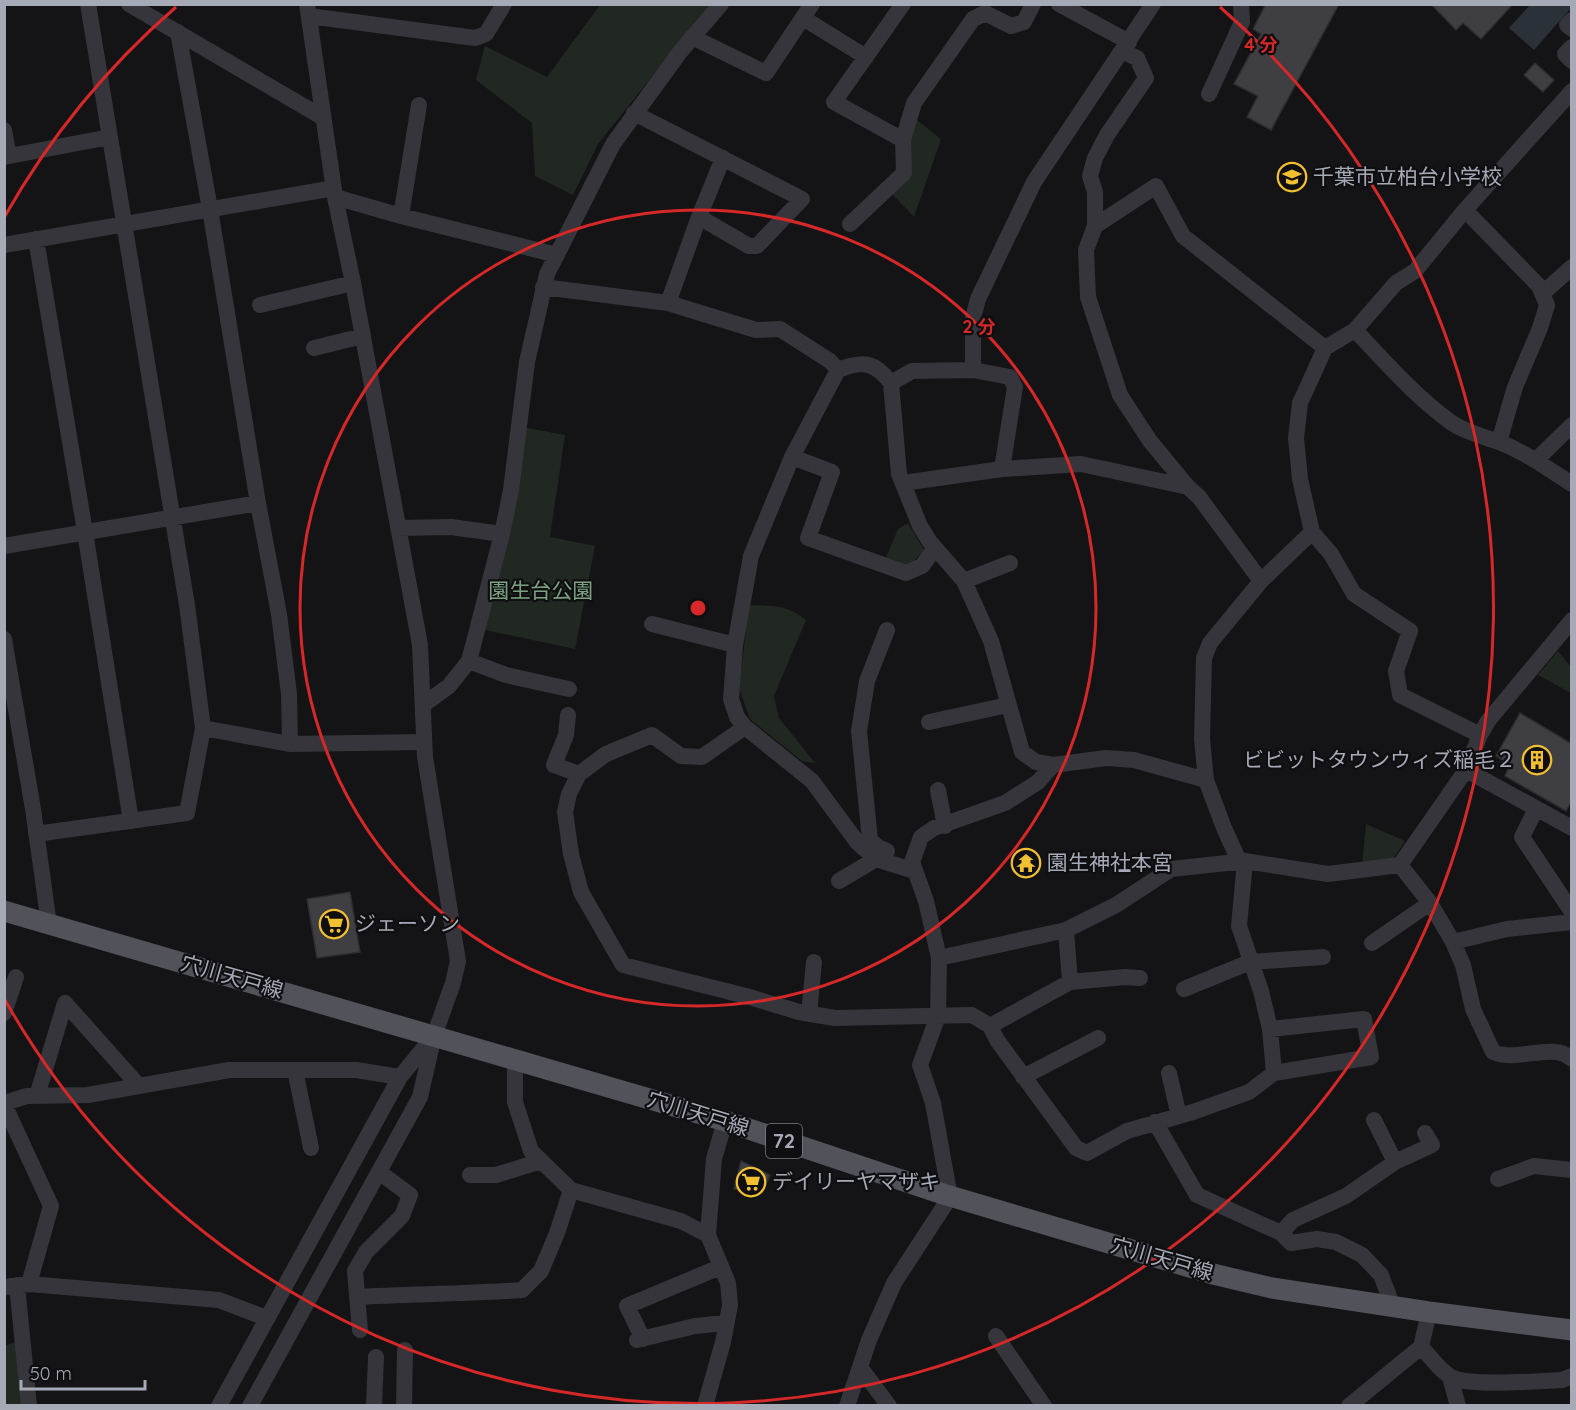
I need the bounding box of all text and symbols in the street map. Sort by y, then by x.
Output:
text: 4 分 [1244,33,1278,56]
school or university icon: 千葉市立柏台小学校 [1276,161,1308,193]
place label: 千葉市立柏台小学校 [1313,163,1502,189]
text: 2 分 [962,315,996,338]
park label: 園生台公園 [489,577,594,603]
centre of rings [688,598,708,618]
building icon: ビビットタウンウィズ稲毛２ [1521,744,1553,776]
place label: ビビットタウンウィズ稲毛２ [1243,746,1516,772]
temple icon: 園生神社本宮 [1010,847,1042,879]
place label: 園生神社本宮 [1047,849,1173,875]
supermarket icon: ジェーソン [318,908,350,940]
place label: ジェーソン [355,910,460,936]
street label: 穴川天戸線 [178,949,286,1003]
street label: 穴川天戸線 [644,1085,752,1141]
road number: 72 [766,1124,802,1158]
supermarket icon: デイリーヤマザキ [735,1166,767,1198]
place label: デイリーヤマザキ [772,1168,940,1194]
street label: 穴川天戸線 [1108,1231,1216,1285]
scale bar [21,1353,146,1391]
text: 50 m [30,1362,72,1385]

